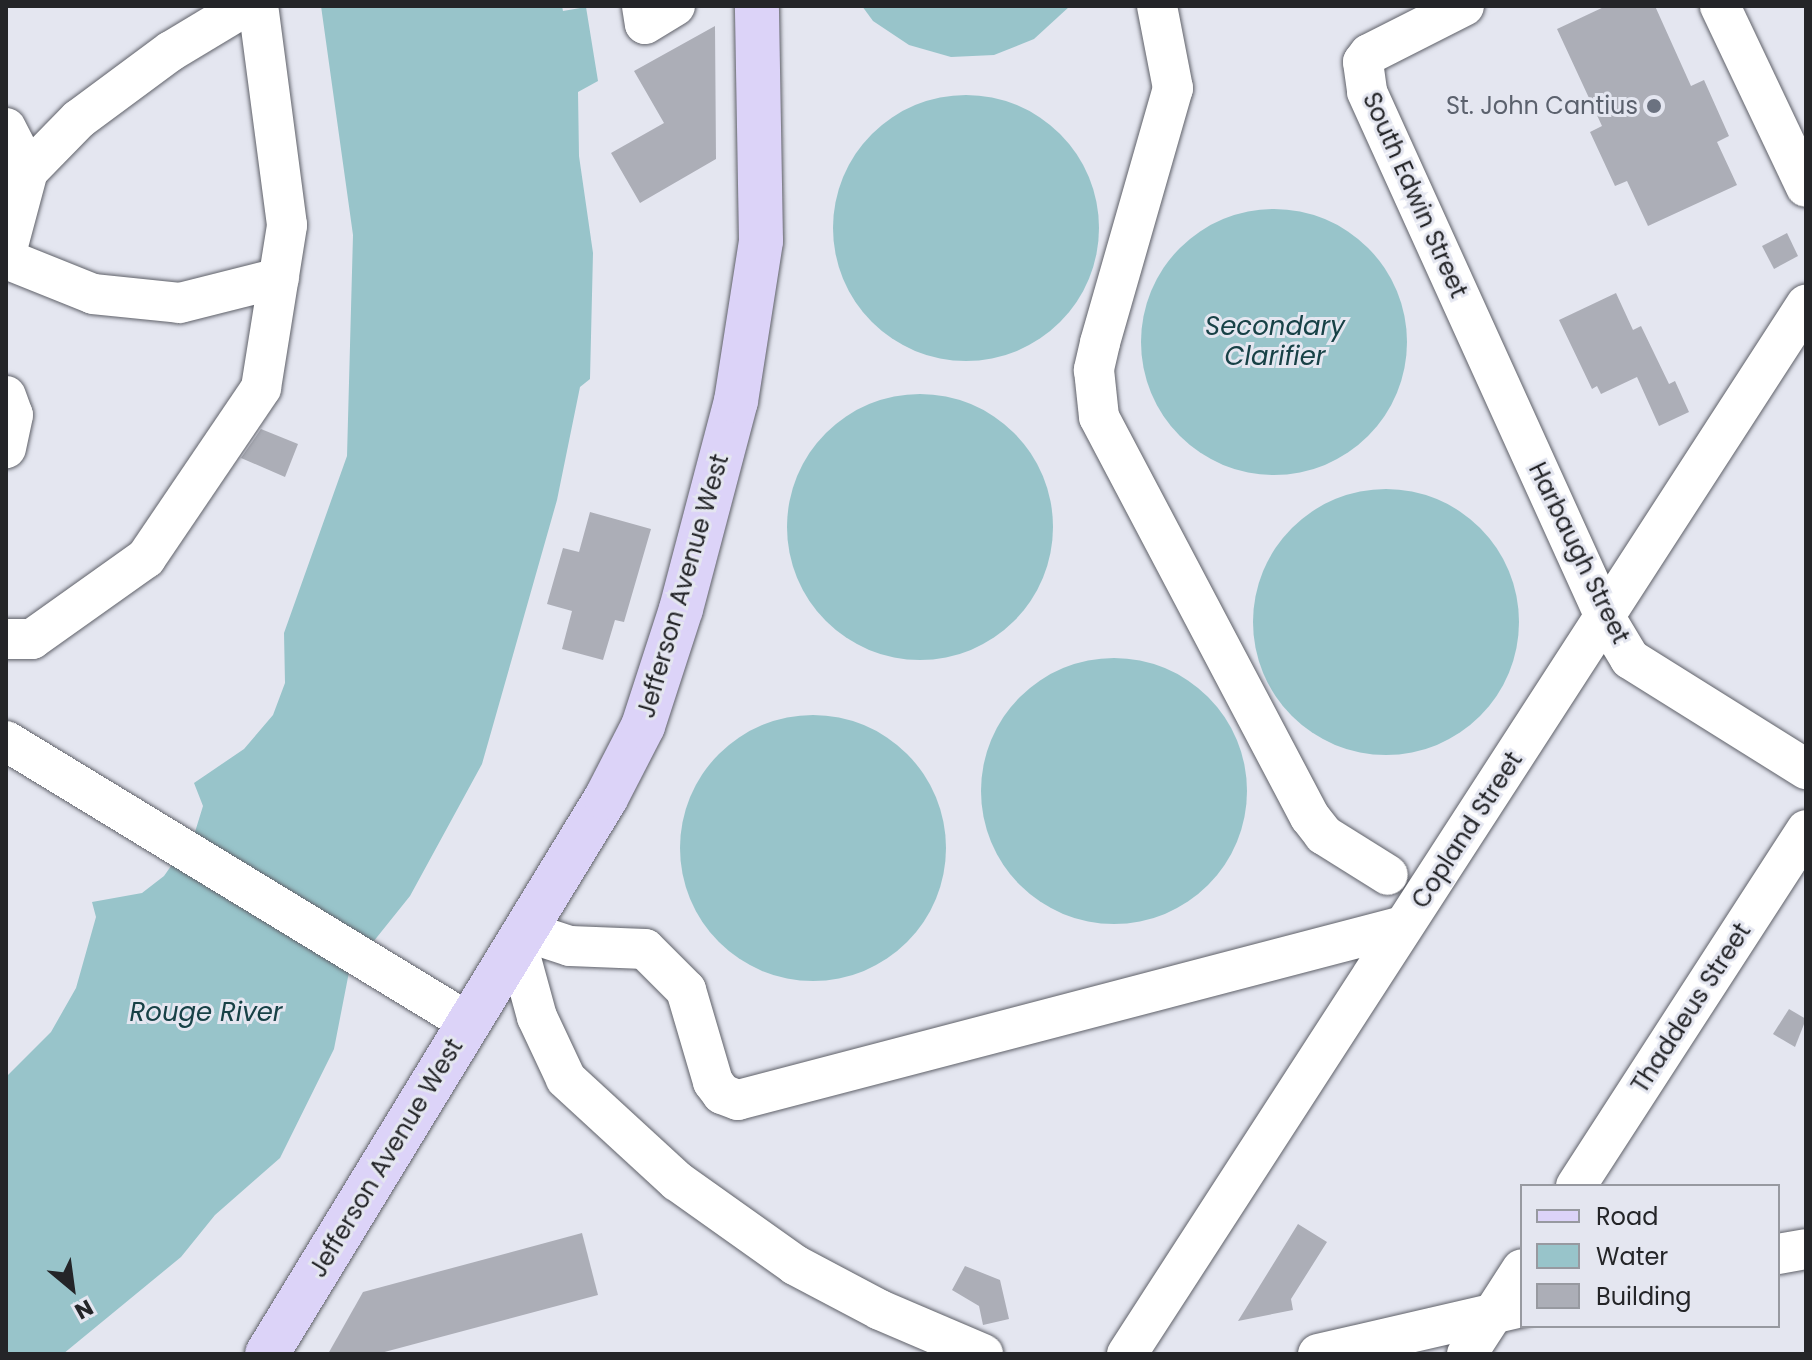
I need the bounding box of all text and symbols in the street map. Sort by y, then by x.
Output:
street label: South Edwin Street [1357,88,1473,302]
place label: St. John Cantius [1446,92,1638,120]
marker: St. John Cantius [1645,97,1663,115]
water label: Secondary Clarifier [1205,311,1345,372]
street label: Jefferson Avenue West [632,451,734,721]
street label: Harbaugh Street [1523,458,1635,648]
street label: Copland Street [1406,746,1528,914]
street label: Thaddeus Street [1625,918,1757,1098]
water label: Rouge River [129,997,283,1029]
street label: Jefferson Avenue West [303,1034,469,1282]
legend [1520,1184,1780,1328]
text: Road [1596,1200,1658,1233]
text: Water [1596,1240,1668,1273]
north arrow [32,1248,112,1328]
text: Building [1596,1280,1692,1313]
text: N [69,1292,99,1327]

